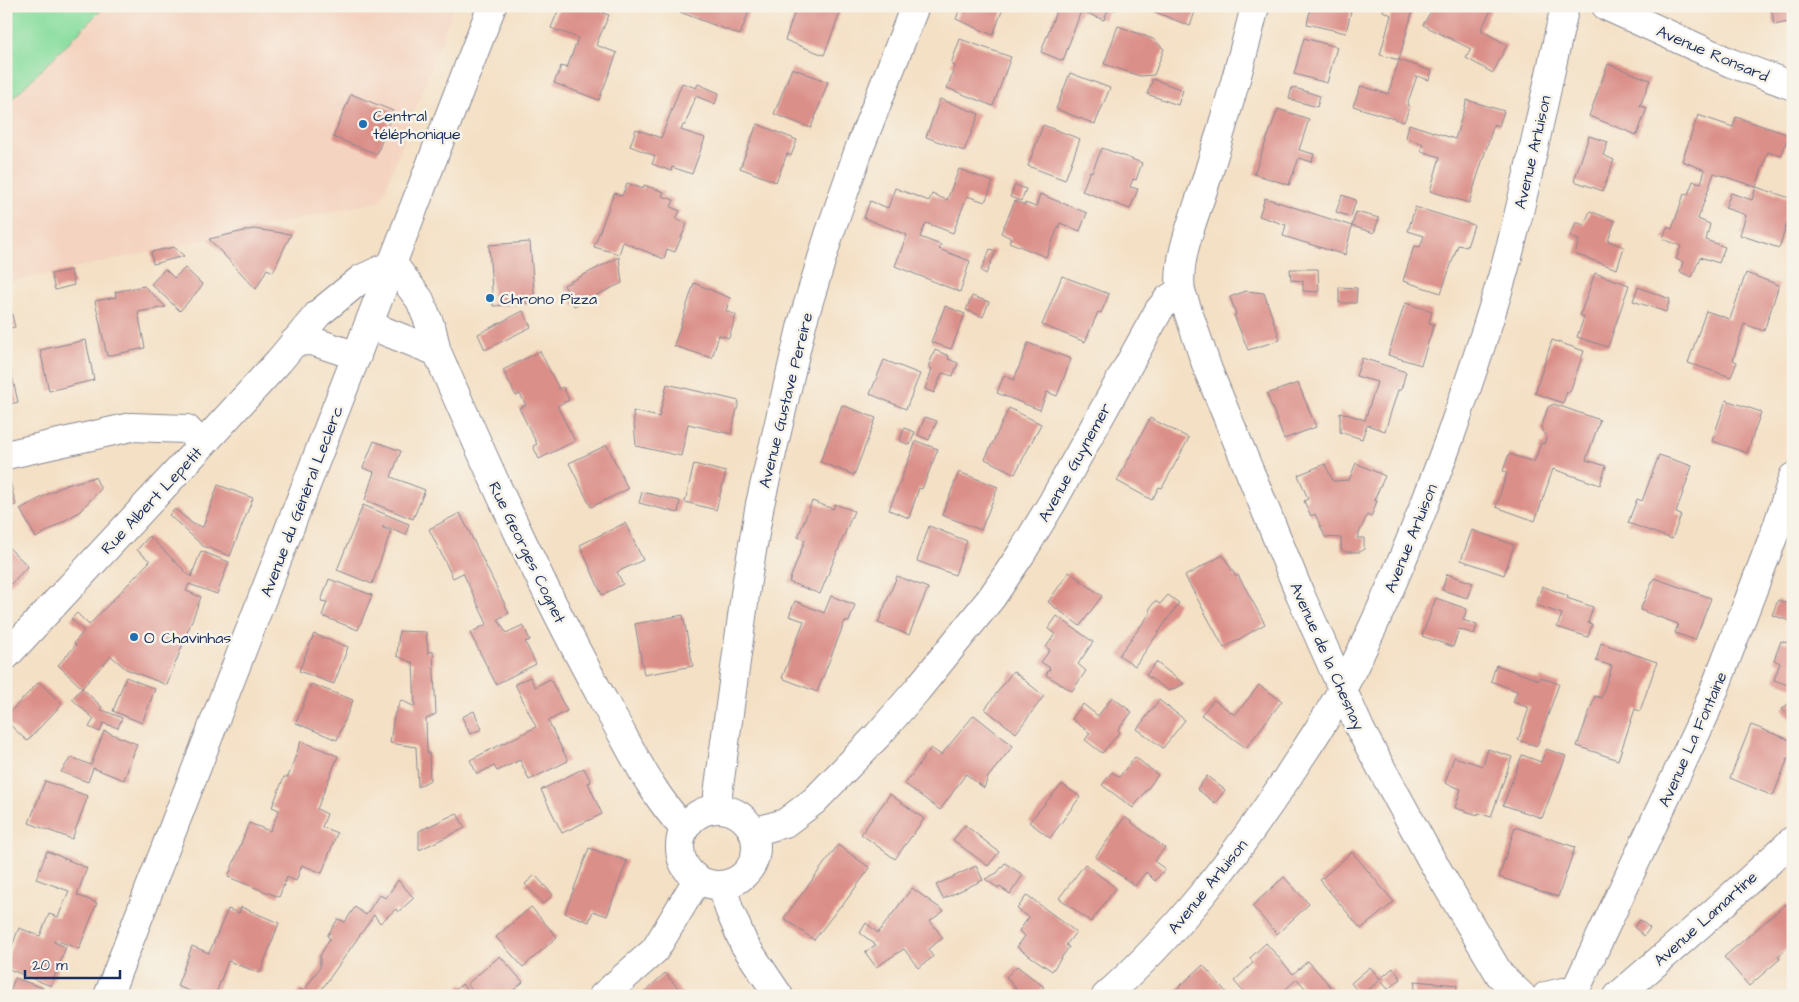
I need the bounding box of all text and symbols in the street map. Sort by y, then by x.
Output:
street label: Avenue Ronsard [1653,20,1772,87]
street label: Avenue Arluison [1509,93,1557,211]
place label: Central téléphonique [373,105,461,145]
marker: Central téléphonique [357,118,369,130]
place label: Chrono Pizza [500,288,597,310]
marker: Chrono Pizza [484,292,496,304]
street label: Avenue Gustave Pereire [754,310,818,490]
street label: Avenue Guynemer [1033,399,1118,526]
street label: Avenue du Général Leclerc [255,402,349,600]
street label: Rue Albert Lepetit [96,442,208,559]
street label: Rue Georges Cognet [482,478,571,628]
street label: Avenue Arluison [1379,481,1443,596]
street label: Avenue de la Chesnay [1284,579,1370,734]
place label: O Chavinhas [144,627,231,649]
marker: O Chavinhas [128,631,140,643]
street label: Avenue La Fontaine [1653,668,1733,810]
street label: Avenue Arluison [1163,835,1253,938]
street label: Avenue Lamartine [1649,866,1763,971]
scale bar [25,947,120,979]
text: 20 m [32,955,68,976]

